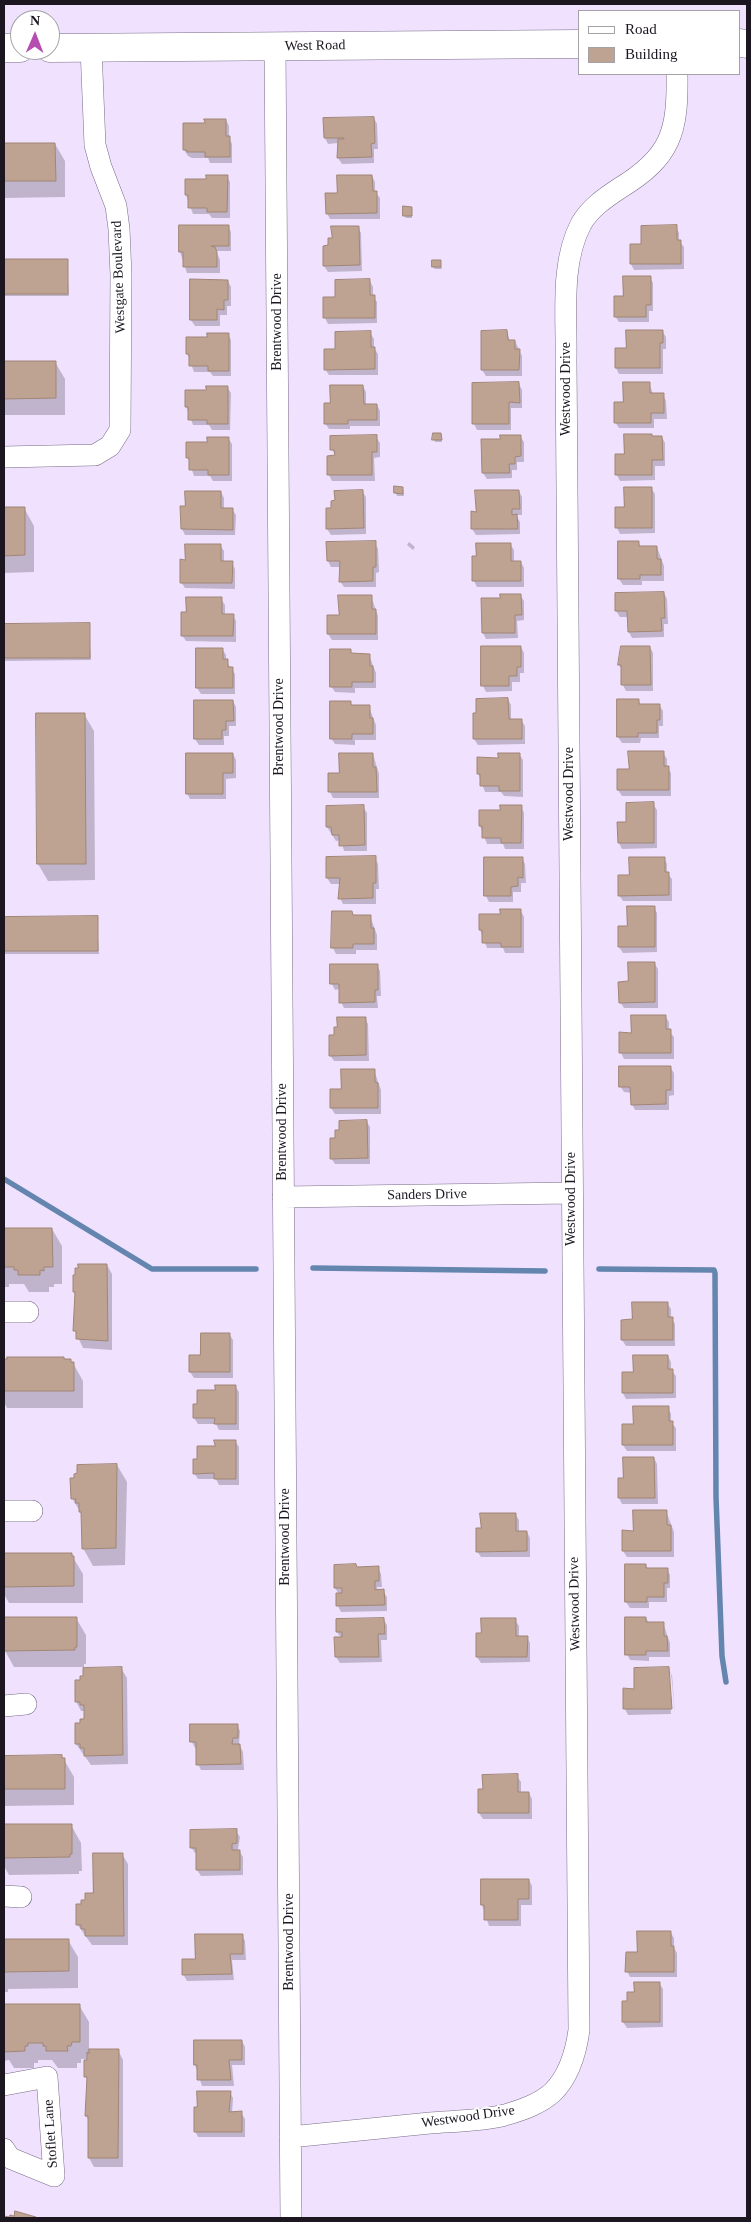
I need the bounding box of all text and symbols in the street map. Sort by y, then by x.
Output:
north arrow [10,10,60,60]
legend [578,10,741,75]
text: N [30,13,40,28]
text: Road [625,21,657,37]
street label: West Road [285,37,345,55]
text: Building [625,46,678,62]
street label: Westgate Boulevard [109,220,129,334]
street label: Brentwood Drive [269,273,285,371]
street label: Westwood Drive [558,342,574,436]
street label: Brentwood Drive [271,678,287,776]
street label: Westwood Drive [561,747,577,841]
street label: Brentwood Drive [274,1083,290,1181]
street label: Westwood Drive [563,1152,579,1246]
street label: Sanders Drive [387,1186,467,1204]
street label: Brentwood Drive [277,1488,293,1586]
street label: Westwood Drive [566,1557,584,1651]
street label: Brentwood Drive [281,1893,297,1991]
street label: Stoflet Lane [40,2099,62,2169]
street label: Westwood Drive [420,2102,516,2132]

